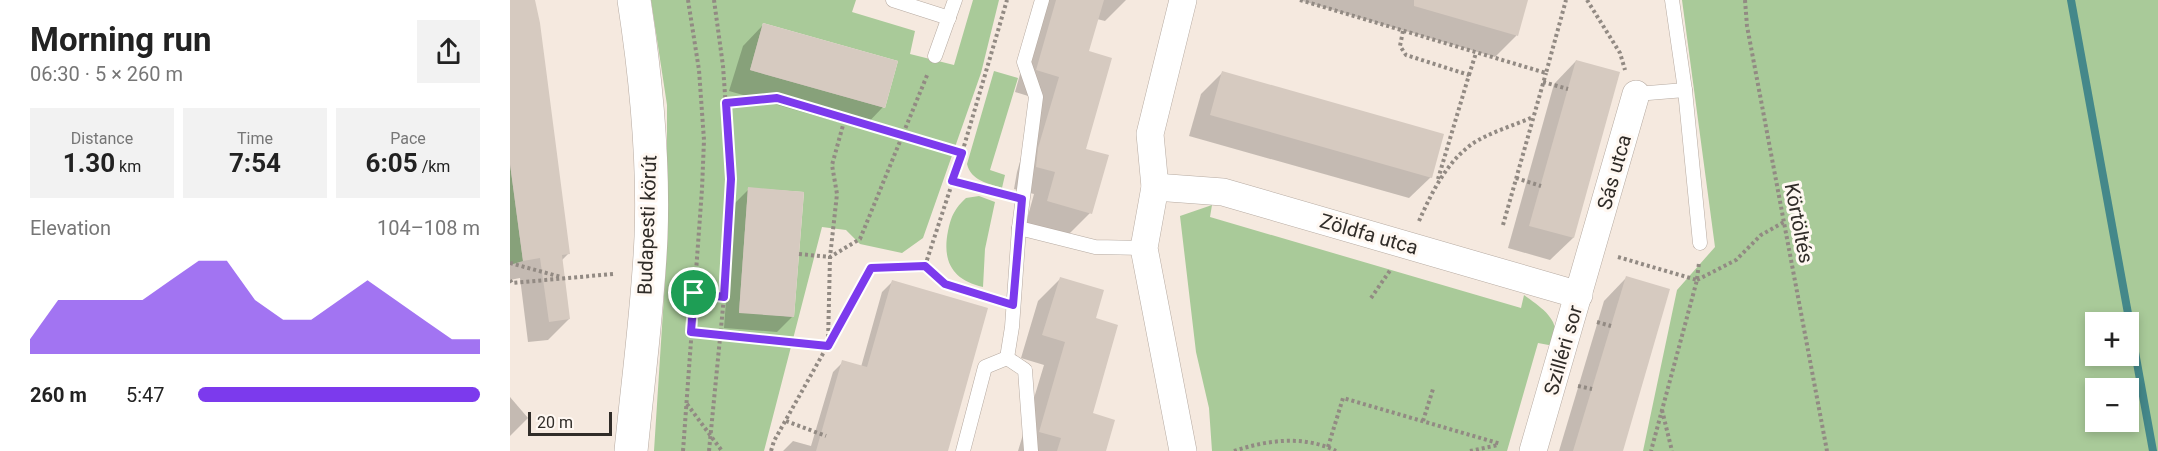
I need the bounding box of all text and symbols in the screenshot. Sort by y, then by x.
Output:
text: Morning run [30,20,211,59]
button: share [417,20,480,83]
text: 06:30 · 5 × 260 m [30,62,183,86]
text: Distance [71,129,133,148]
text: Time [237,129,273,148]
text: Pace [390,129,426,148]
street label: Sás utca [1592,132,1636,212]
text: 1.30 [63,148,115,178]
text: 7:54 [229,148,281,178]
text: 6:05 [366,148,418,178]
street label: Budapesti körút [633,155,661,295]
text: km [115,157,141,176]
text: /km [418,157,450,176]
street label: Körtöltés [1779,181,1819,265]
street label: Zöldfa utca [1317,209,1421,259]
text: Elevation [30,216,111,240]
text: 104–108 m [377,216,480,240]
pin [668,267,719,318]
icon: arrive [677,276,710,309]
street label: Szilléri sor [1539,302,1587,398]
map controls [2085,312,2139,432]
button: + [2085,312,2139,366]
button: − [2085,378,2139,432]
text: 260 m [30,383,87,407]
text: 5:47 [126,383,165,407]
scale bar [528,409,612,436]
text: 20 m [537,413,573,432]

